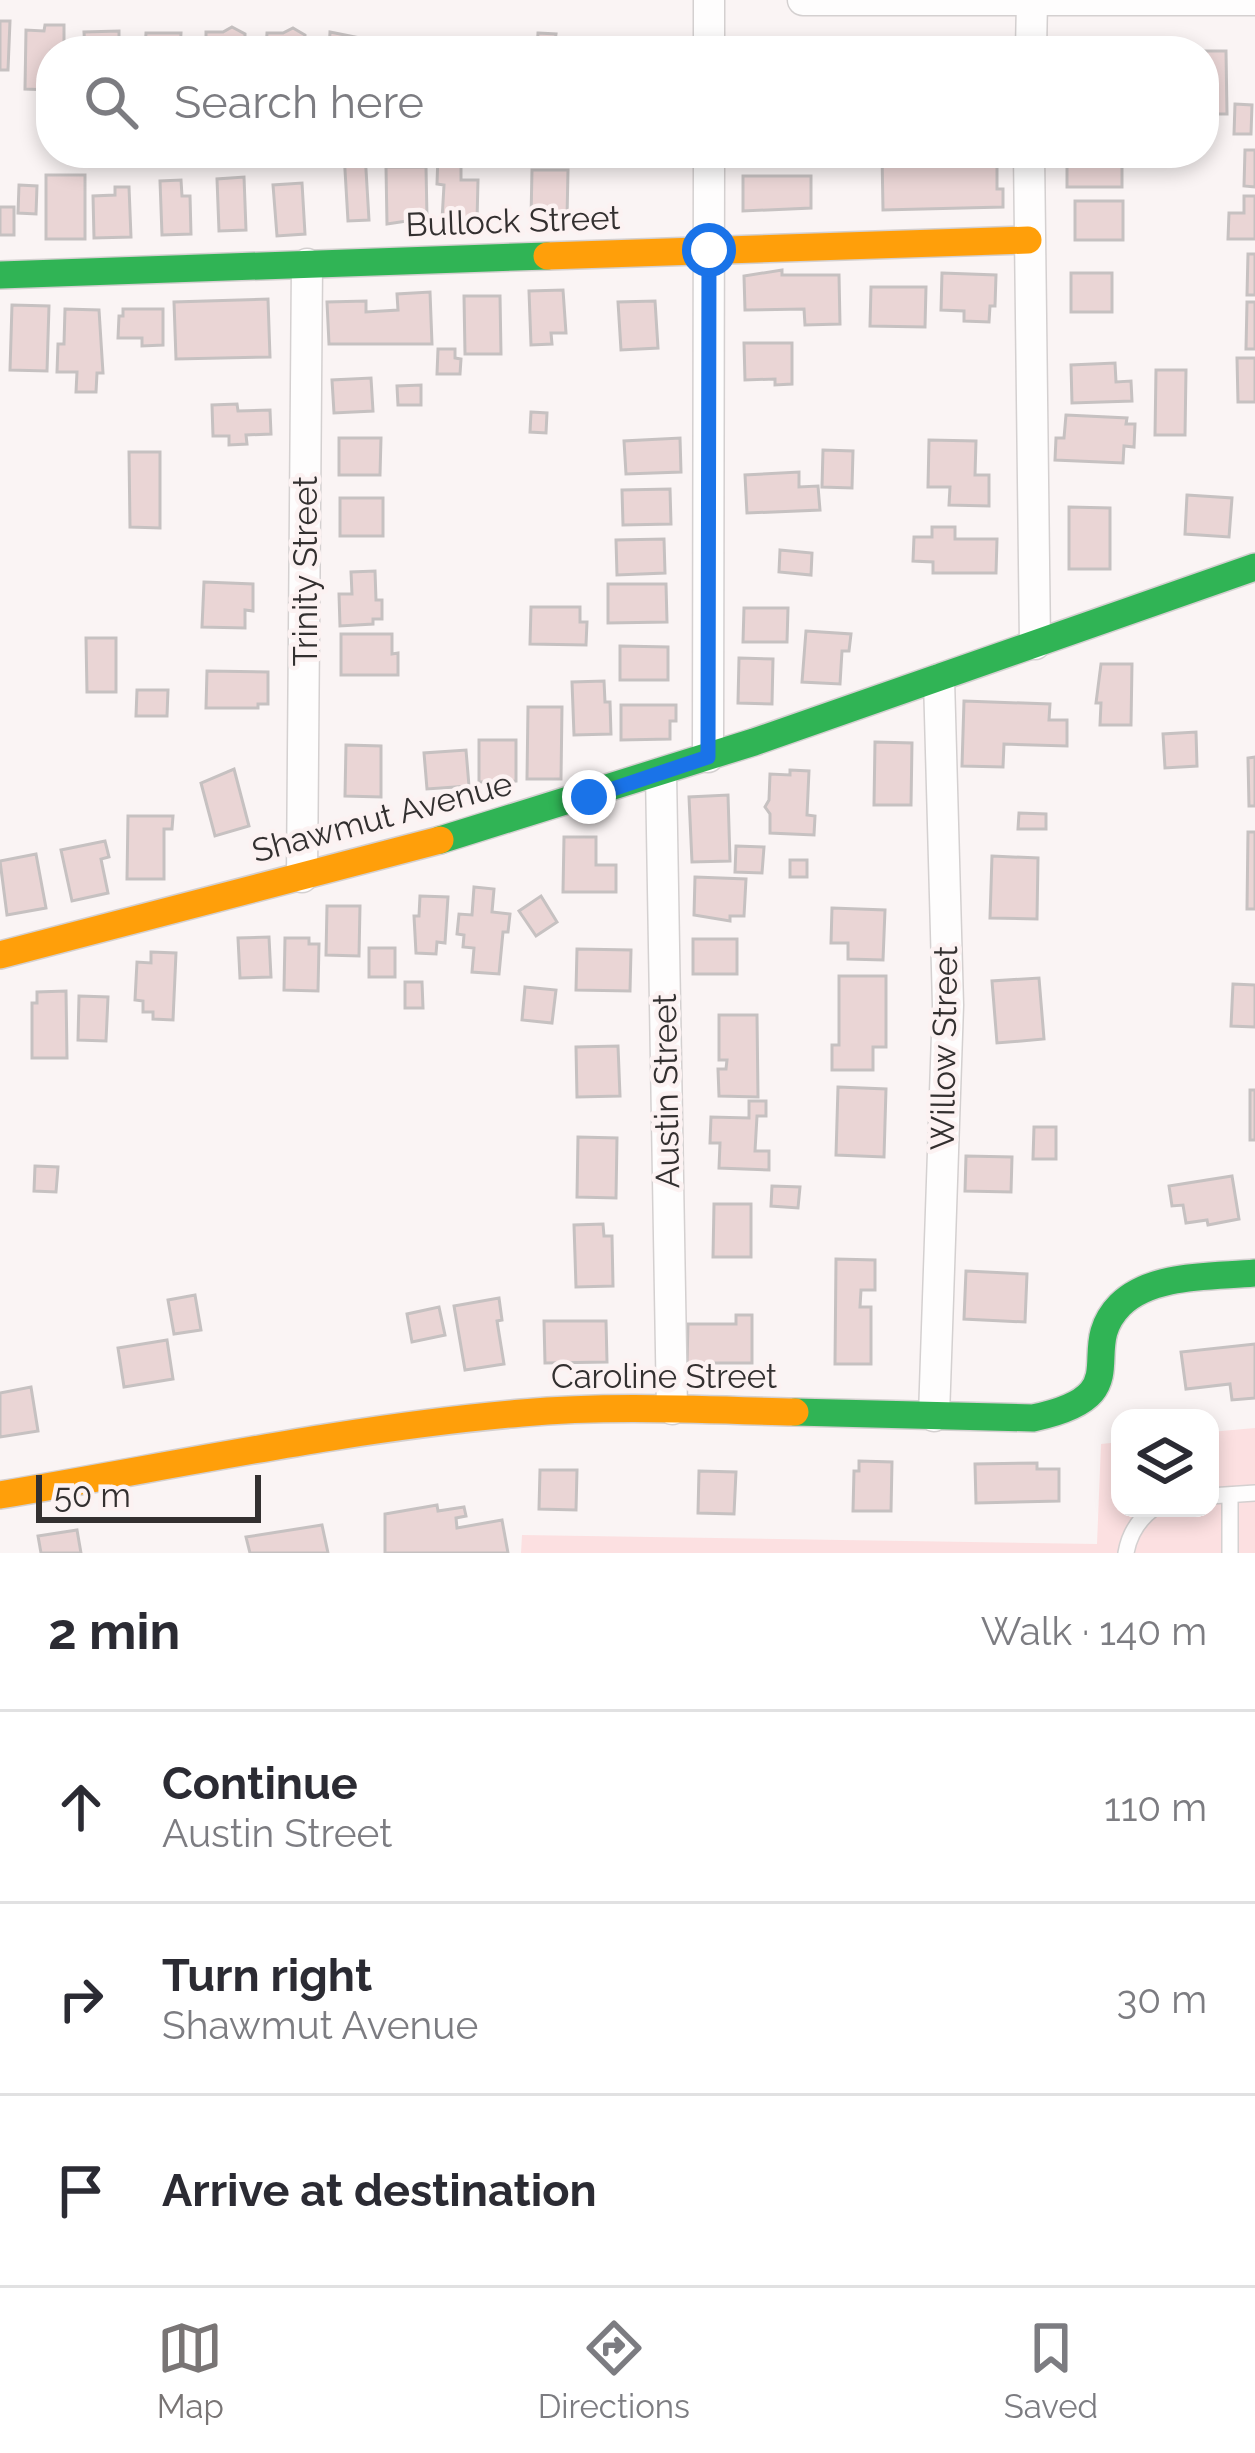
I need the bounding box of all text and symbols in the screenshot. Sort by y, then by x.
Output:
search box [36,36,1219,168]
icon: search [78,69,144,135]
text: Search here [174,76,424,129]
street label: Bullock Street [405,198,621,244]
route start [682,223,736,277]
street label: Trinity Street [286,476,325,666]
street label: Shawmut Avenue [248,764,516,870]
route end [562,770,616,824]
street label: Willow Street [923,945,965,1151]
street label: Austin Street [645,993,687,1189]
street label: Caroline Street [551,1357,777,1396]
map controls [1111,1409,1219,1517]
button: layers [1111,1409,1219,1517]
scale bar [36,1469,261,1522]
text: 50 m [54,1476,131,1515]
text: 2 min [48,1601,180,1661]
text: Walk · 140 m [981,1608,1207,1654]
text: Continue [162,1757,358,1810]
icon: ahead [48,1774,114,1840]
text: 110 m [1104,1784,1207,1830]
text: Austin Street [162,1810,392,1856]
text: Turn right [162,1949,372,2002]
icon: right [48,1966,114,2032]
text: 30 m [1117,1976,1207,2022]
text: Shawmut Avenue [162,2002,478,2048]
icon: arrive [48,2158,114,2224]
text: Arrive at destination [162,2164,597,2217]
tab: Map [157,2315,224,2426]
tab: Directions [538,2315,690,2426]
tab: Saved [1004,2315,1098,2426]

